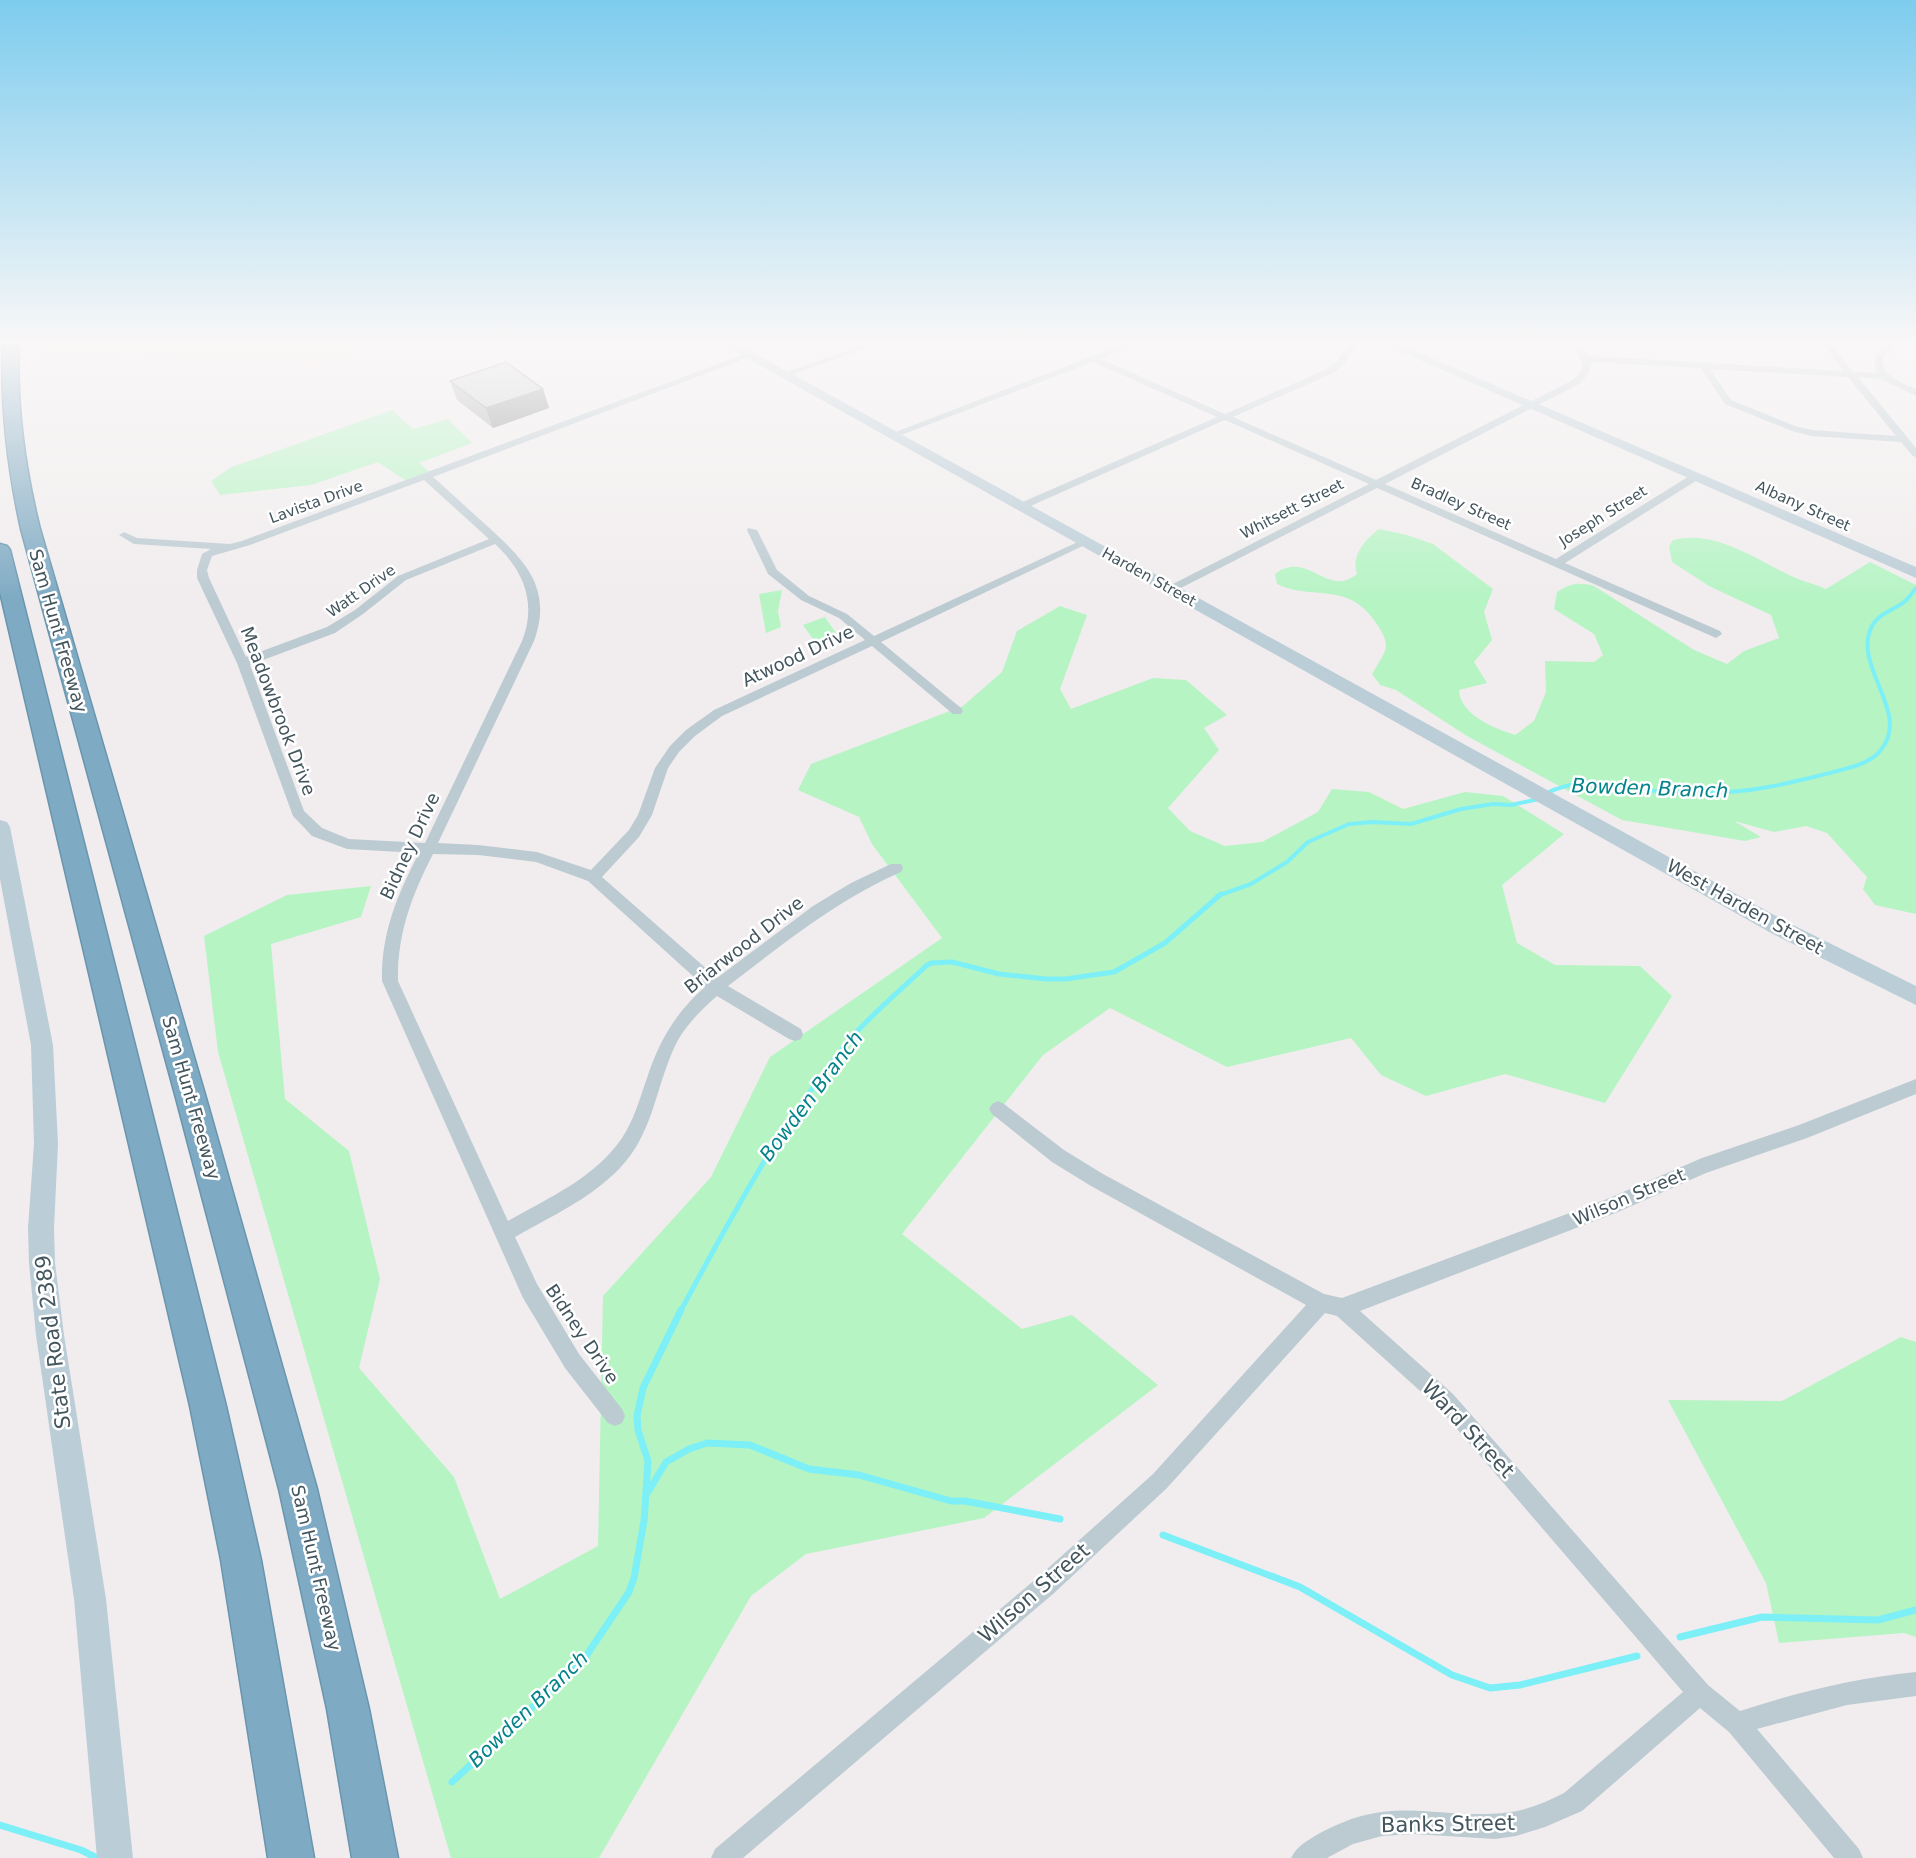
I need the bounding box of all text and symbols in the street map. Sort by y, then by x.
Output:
street label: Bradley Street [1408,474,1514,534]
street label: Whitsett Street [1237,475,1347,543]
street label: Lavista Drive [267,477,365,527]
street label: Albany Street [1753,477,1853,535]
street label: Joseph Street [1555,482,1650,551]
street label: Harden Street [1099,544,1199,610]
street label: Sam Hunt Freeway [25,547,92,716]
street label: Watt Drive [323,561,399,621]
street label: Atwood Drive [739,620,857,691]
street label: Meadowbrook Drive [237,623,320,798]
water label: Bowden Branch [1571,773,1729,803]
street label: Bidney Drive [376,789,443,903]
street label: West Harden Street [1663,855,1827,958]
street label: Briarwood Drive [680,892,807,998]
street label: Sam Hunt Freeway [158,1014,225,1183]
water label: Bowden Branch [754,1026,868,1166]
street label: Wilson Street [1570,1164,1688,1230]
street label: State Road 2389 [30,1254,76,1430]
street label: Bidney Drive [541,1280,623,1388]
street label: Ward Street [1417,1375,1519,1483]
street label: Sam Hunt Freeway [287,1483,346,1653]
street label: Wilson Street [973,1538,1095,1648]
water label: Bowden Branch [463,1646,593,1772]
street label: Banks Street [1381,1811,1515,1837]

